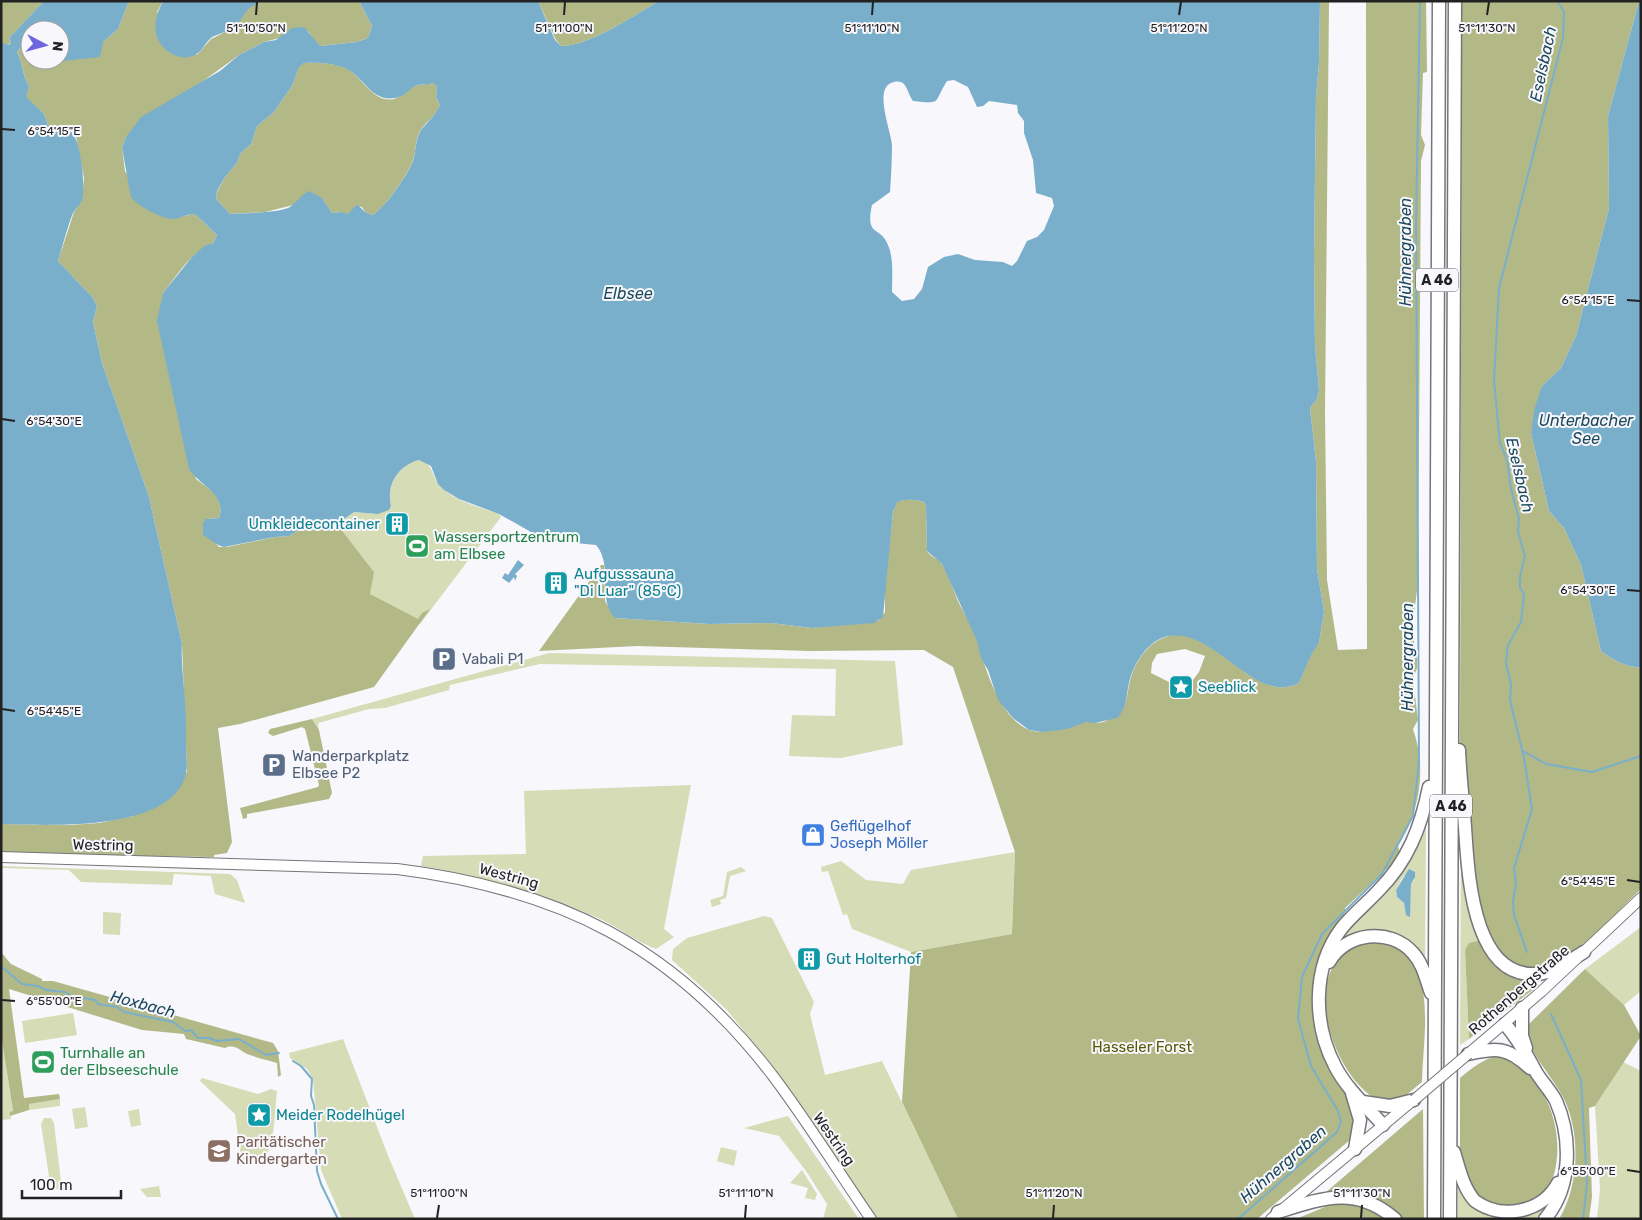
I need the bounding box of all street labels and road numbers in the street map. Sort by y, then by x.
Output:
road number: A 46 [1416,268,1458,292]
road number: A 46 [1430,794,1472,818]
street label: Westring [72,835,134,855]
street label: Westring [477,859,541,893]
street label: Rothenbergstraße [1465,941,1573,1039]
street label: Westring [809,1109,859,1169]

